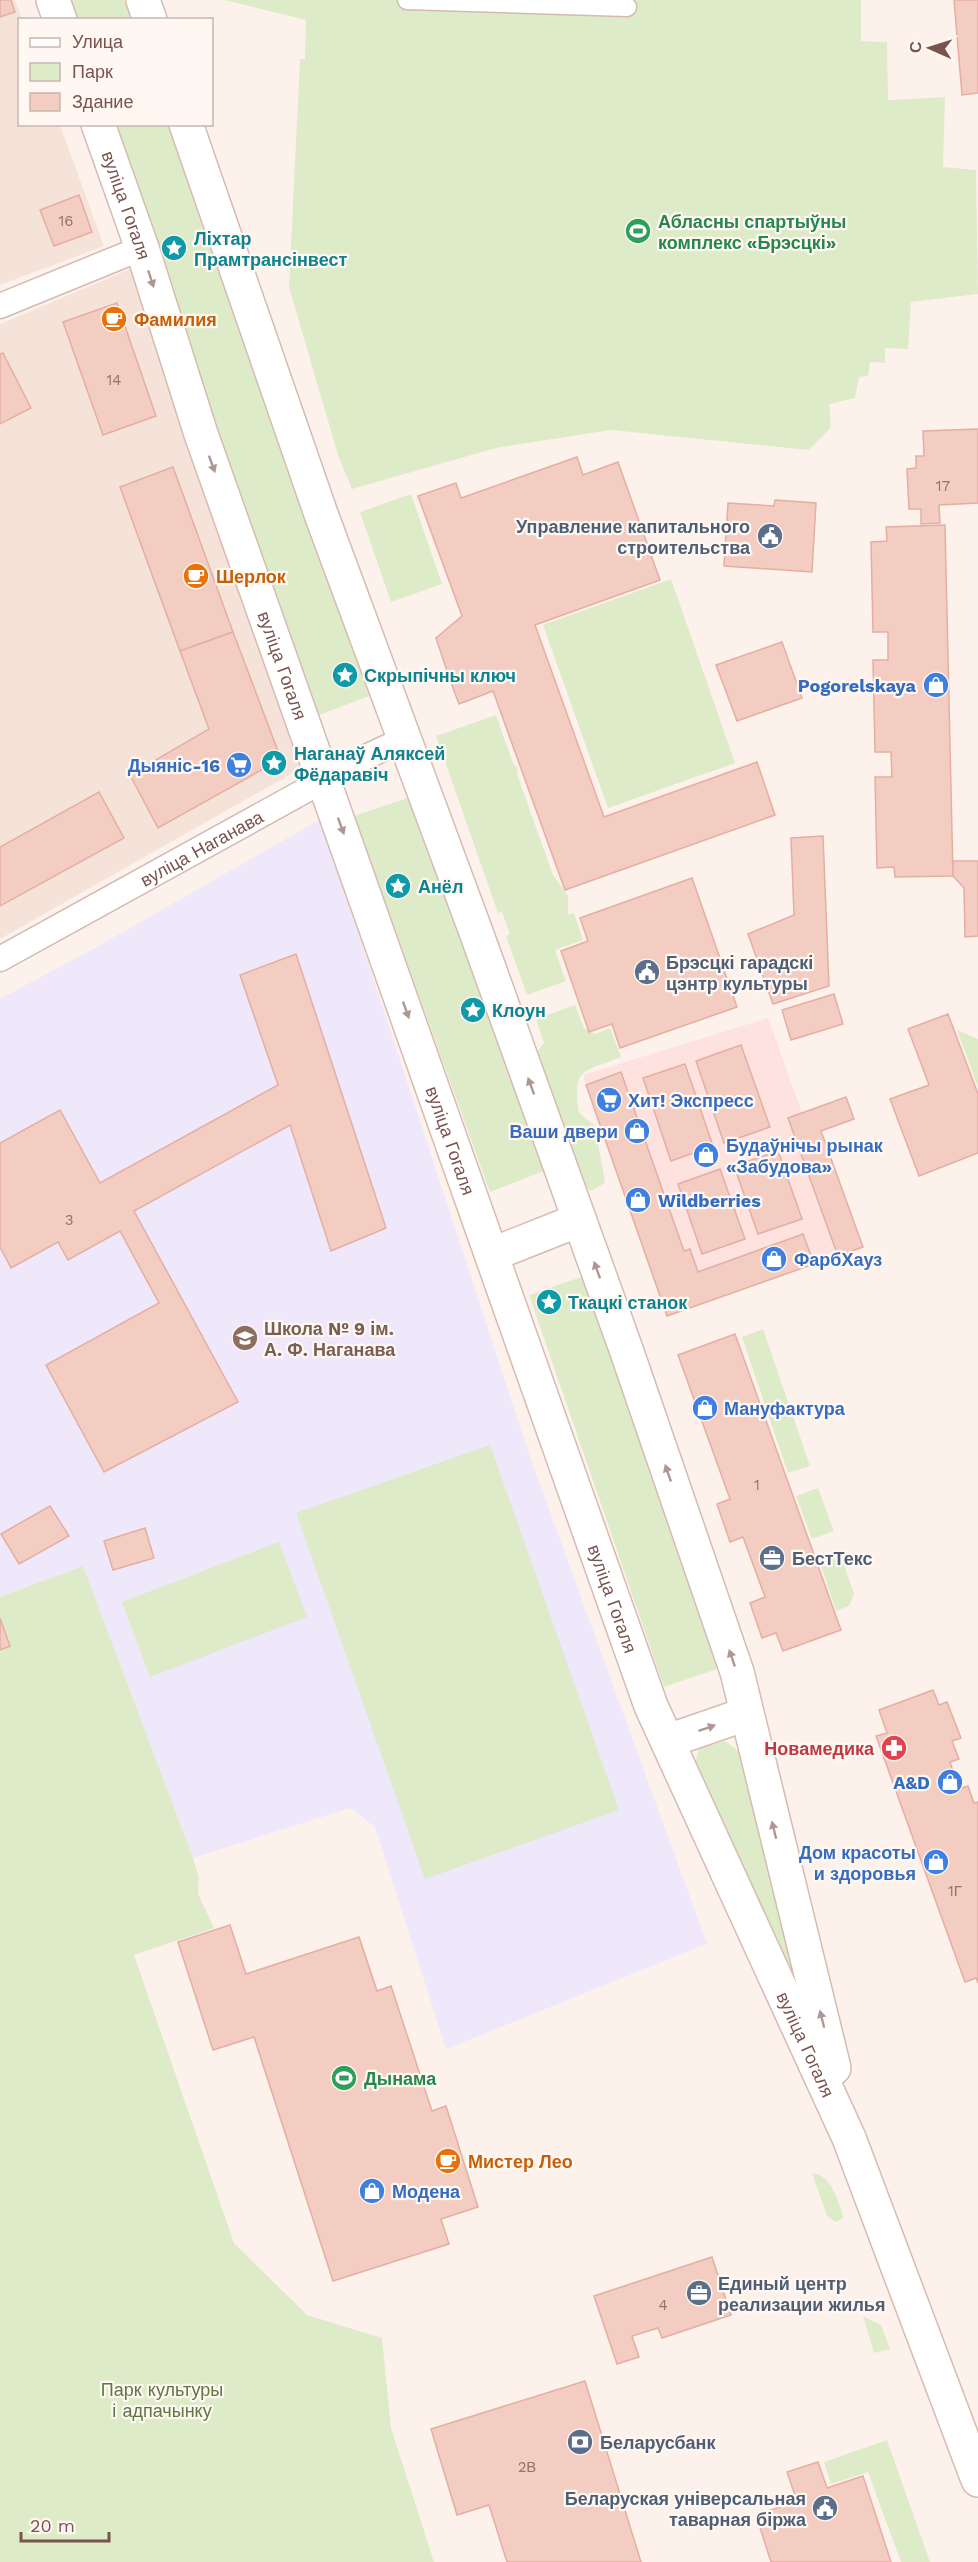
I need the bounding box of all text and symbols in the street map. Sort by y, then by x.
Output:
legend [18,18,213,126]
north arrow [900,18,960,78]
text: Улица [72,31,124,52]
text: С [906,41,925,54]
text: Парк [72,61,113,82]
text: Здание [72,91,133,112]
street label: вуліца Гогаля [98,148,155,262]
place label: Абласны спартыўны комплекс «Брэсцкі» [658,211,846,253]
house number: 16 [59,212,73,230]
sports icon: Абласны спартыўны комплекс «Брэсцкі» [623,216,653,246]
place label: Ліхтар Прамтрансінвест [194,228,347,270]
place icon: Ліхтар Прамтрансінвест [159,233,189,263]
one-way arrow [147,270,157,288]
cafe icon: Фамилия [99,304,129,334]
place label: Фамилия [134,309,217,330]
house number: 14 [106,371,122,389]
one-way arrow [207,455,217,473]
house number: 17 [936,477,950,495]
place label: Управление капитального строительства [516,516,751,558]
public building icon: Управление капитального строительства [755,521,785,551]
cafe icon: Шерлок [181,561,211,591]
place label: Шерлок [216,566,287,587]
street label: вуліца Гогаля [254,608,312,722]
place icon: Скрыпічны ключ [330,660,360,690]
place label: Скрыпічны ключ [364,665,516,686]
shop icon: Pogorelskaya [921,670,951,700]
place label: Pogorelskaya [798,675,917,696]
place label: Наганаў Аляксей Фёдаравіч [294,743,445,785]
place icon: Наганаў Аляксей Фёдаравіч [259,748,289,778]
supermarket icon: Дыяніс-16 [224,750,254,780]
place label: Дыяніс-16 [128,755,220,776]
street label: вуліца Наганава [136,805,267,890]
one-way arrow [336,817,346,835]
place icon: Анёл [383,871,413,901]
place label: Анёл [418,876,463,897]
place label: Брэсцкі гарадскі цэнтр культуры [666,952,813,994]
public building icon: Брэсцкі гарадскі цэнтр культуры [632,957,662,987]
place icon: Клоун [458,995,488,1025]
place label: Клоун [492,1000,546,1021]
one-way arrow [402,1001,412,1019]
one-way arrow [525,1077,535,1095]
street label: вуліца Гогаля [422,1083,480,1198]
supermarket icon: Хит! Экспресс [594,1085,624,1115]
place label: Хит! Экспресс [628,1090,754,1111]
shop icon: Ваши двери [622,1116,652,1146]
place label: Ваши двери [509,1121,618,1142]
place label: Будаўнічы рынак «Забудова» [726,1135,884,1177]
shop icon: Будаўнічы рынак «Забудова» [691,1140,721,1170]
shop icon: Wildberries [623,1185,653,1215]
place label: Wildberries [658,1190,761,1211]
house number: 3 [65,1211,73,1229]
shop icon: ФарбХауз [759,1244,789,1274]
place label: ФарбХауз [794,1249,882,1270]
one-way arrow [591,1260,601,1278]
place icon: Ткацкі станок [534,1287,564,1317]
place label: Ткацкі станок [568,1292,688,1313]
place label: Школа № 9 ім. А. Ф. Наганава [264,1318,396,1360]
school or university icon: Школа № 9 ім. А. Ф. Наганава [230,1323,260,1353]
shop icon: Мануфактура [690,1393,720,1423]
place label: Мануфактура [724,1398,846,1419]
one-way arrow [663,1464,673,1482]
house number: 1 [754,1476,760,1494]
street label: вуліца Гогаля [584,1541,642,1656]
office icon: БестТекс [757,1543,787,1573]
place label: БестТекс [792,1548,872,1569]
one-way arrow [726,1649,736,1667]
one-way arrow [698,1722,716,1732]
pharmacy icon: Новамедика [879,1733,909,1763]
place label: Новамедика [764,1738,875,1759]
shop icon: A&D [935,1767,965,1797]
place label: A&D [893,1772,930,1793]
one-way arrow [769,1821,779,1839]
place label: Дом красоты и здоровья [799,1842,916,1884]
shop icon: Дом красоты и здоровья [921,1847,951,1877]
house number: 1Г [948,1882,962,1900]
street label: вуліца Гогаля [773,1988,839,2100]
one-way arrow [816,2010,826,2028]
sports icon: Дынама [329,2063,359,2093]
place label: Дынама [364,2068,437,2089]
cafe icon: Мистер Лео [433,2146,463,2176]
place label: Мистер Лео [468,2151,573,2172]
shop icon: Модена [357,2176,387,2206]
place label: Модена [392,2181,461,2202]
place label: Единый центр реализации жилья [718,2273,885,2315]
office icon: Единый центр реализации жилья [684,2278,714,2308]
house number: 4 [658,2296,668,2314]
park label: Парк культуры і адпачынку [101,2379,223,2421]
bank icon: Беларусбанк [565,2427,595,2457]
place label: Беларусбанк [600,2432,716,2453]
house number: 2В [518,2458,536,2476]
place label: Беларуская універсальная таварная біржа [565,2488,807,2530]
public building icon: Беларуская універсальная таварная біржа [810,2493,840,2523]
scale bar [21,2505,110,2543]
text: 20 m [30,2515,75,2536]

